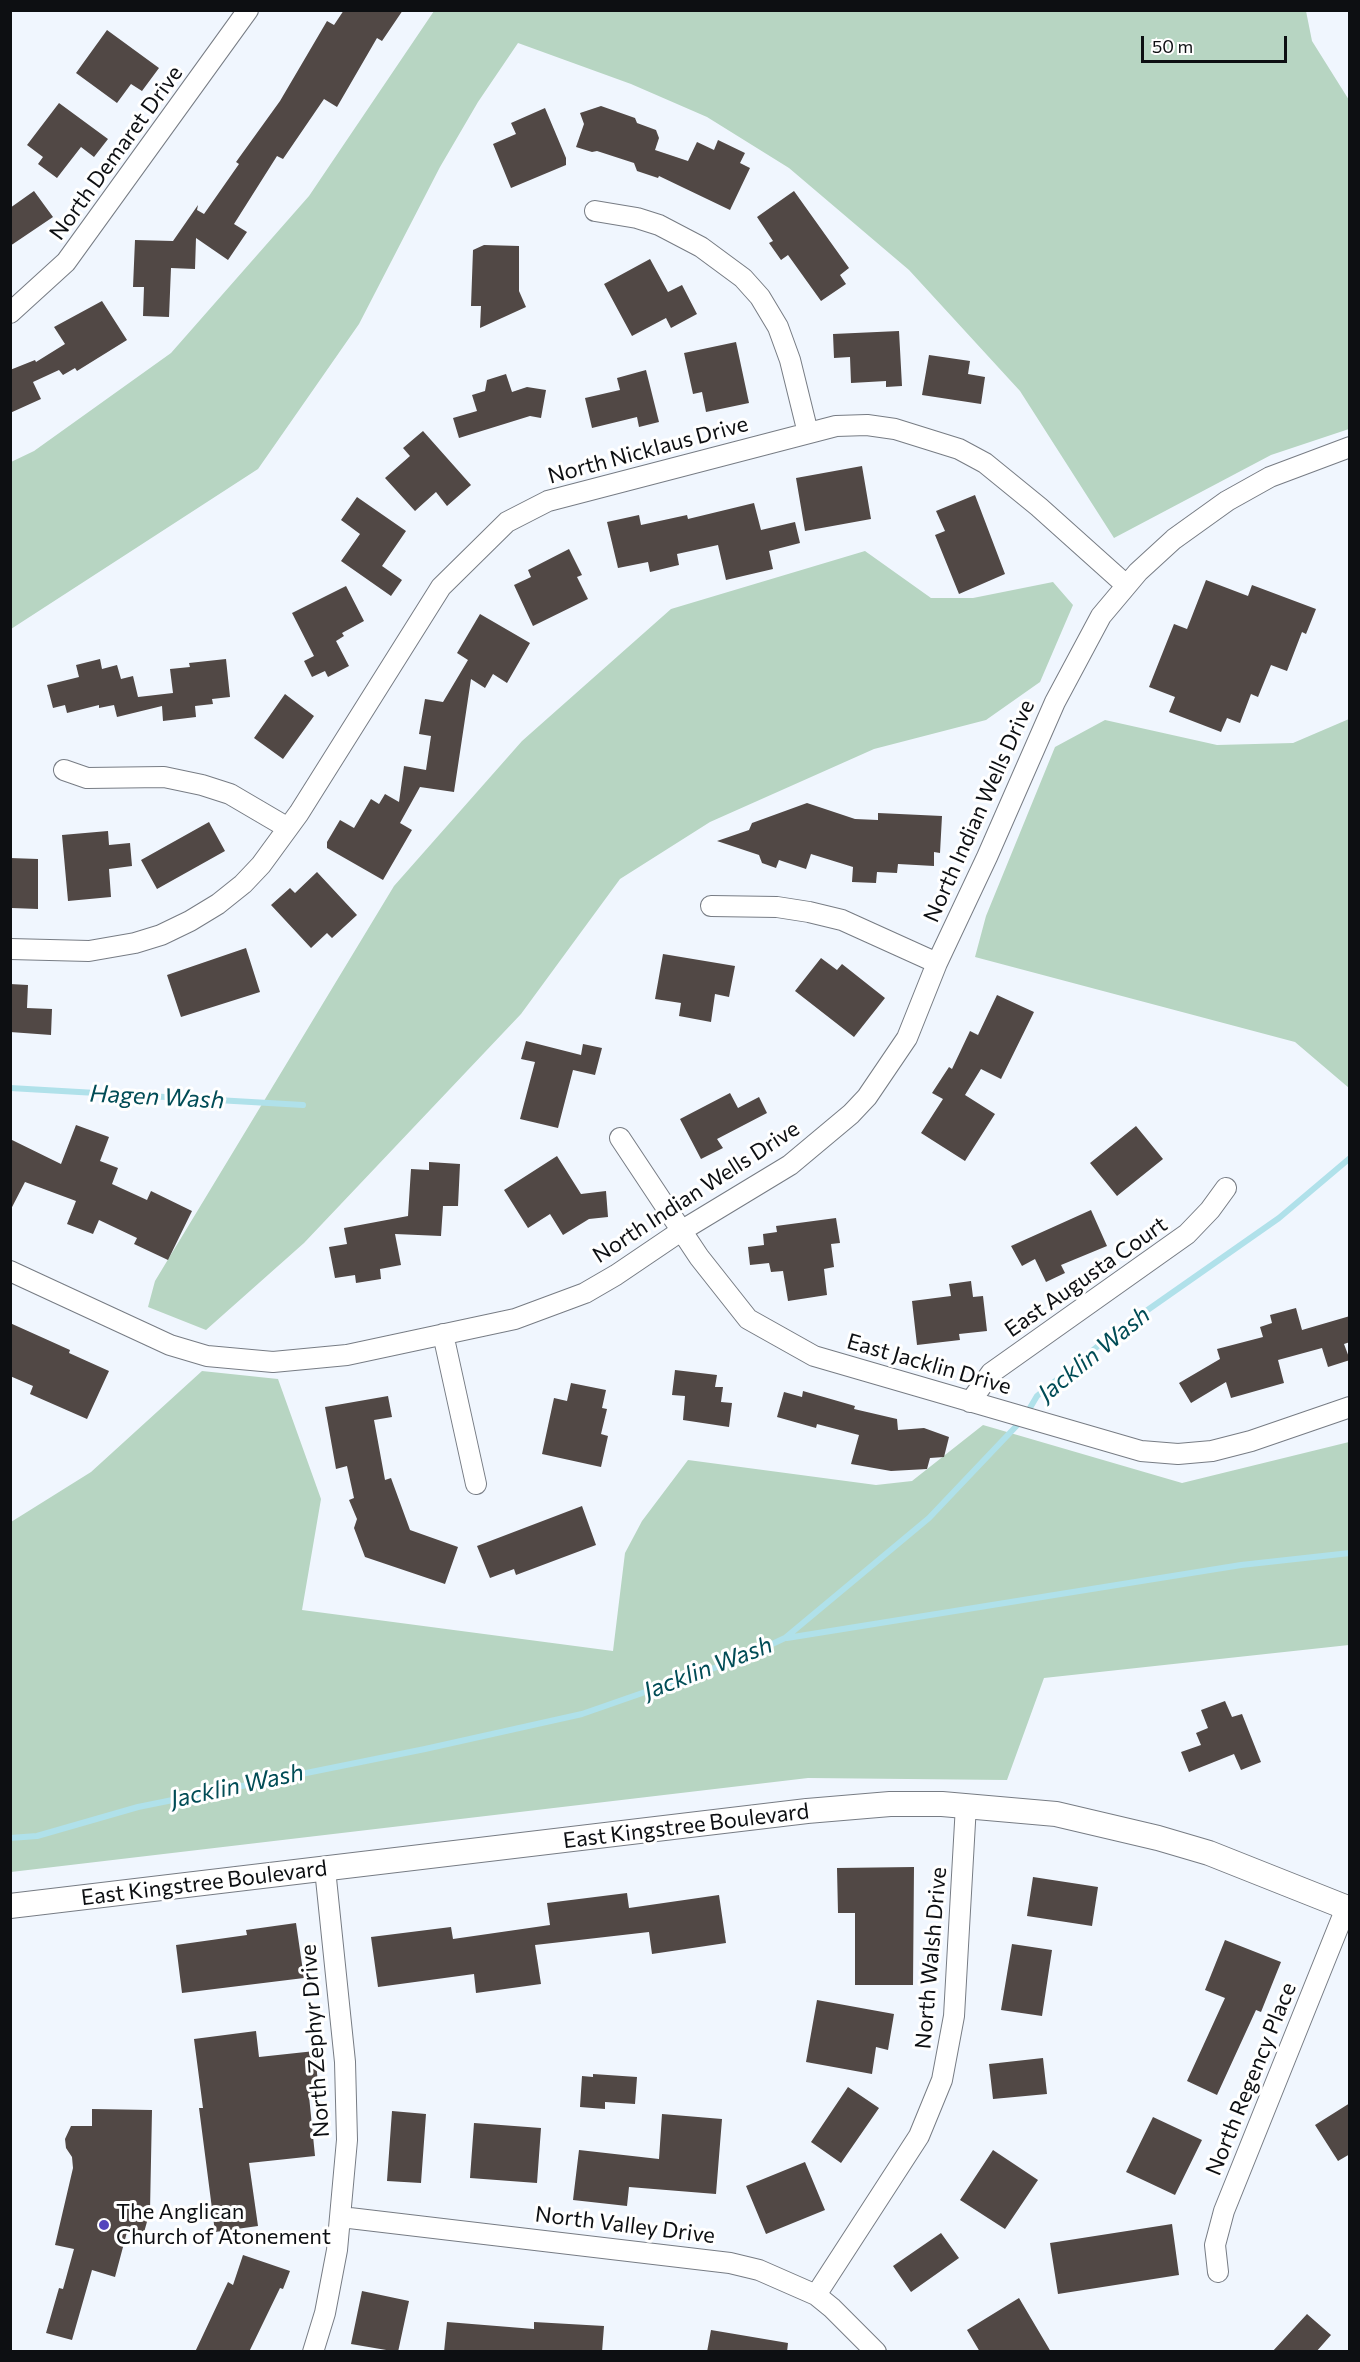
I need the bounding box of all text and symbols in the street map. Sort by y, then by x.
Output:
scale bar [1144,24,1290,62]
text: 50 m [1152,35,1193,57]
street label: North Demaret Drive [44,61,188,245]
street label: North Nicklaus Drive [545,411,751,489]
street label: North Indian Wells Drive [918,696,1040,926]
water label: Hagen Wash [89,1079,225,1115]
street label: North Indian Wells Drive [588,1115,804,1269]
street label: East Augusta Court [1000,1211,1172,1343]
water label: Jacklin Wash [1032,1300,1156,1408]
street label: East Jacklin Drive [844,1328,1014,1400]
water label: Jacklin Wash [640,1630,776,1706]
water label: Jacklin Wash [168,1758,306,1814]
street label: East Kingstree Boulevard [561,1798,811,1854]
street label: East Kingstree Boulevard [79,1855,329,1911]
street label: North Walsh Drive [910,1866,952,2050]
street label: North Zephyr Drive [295,1943,335,2139]
street label: North Regency Place [1200,1979,1302,2179]
place label: The Anglican Church of Atonement [116,2199,331,2250]
street label: North Valley Drive [534,2201,716,2249]
marker: The Anglican Church of Atonement [97,2218,111,2232]

